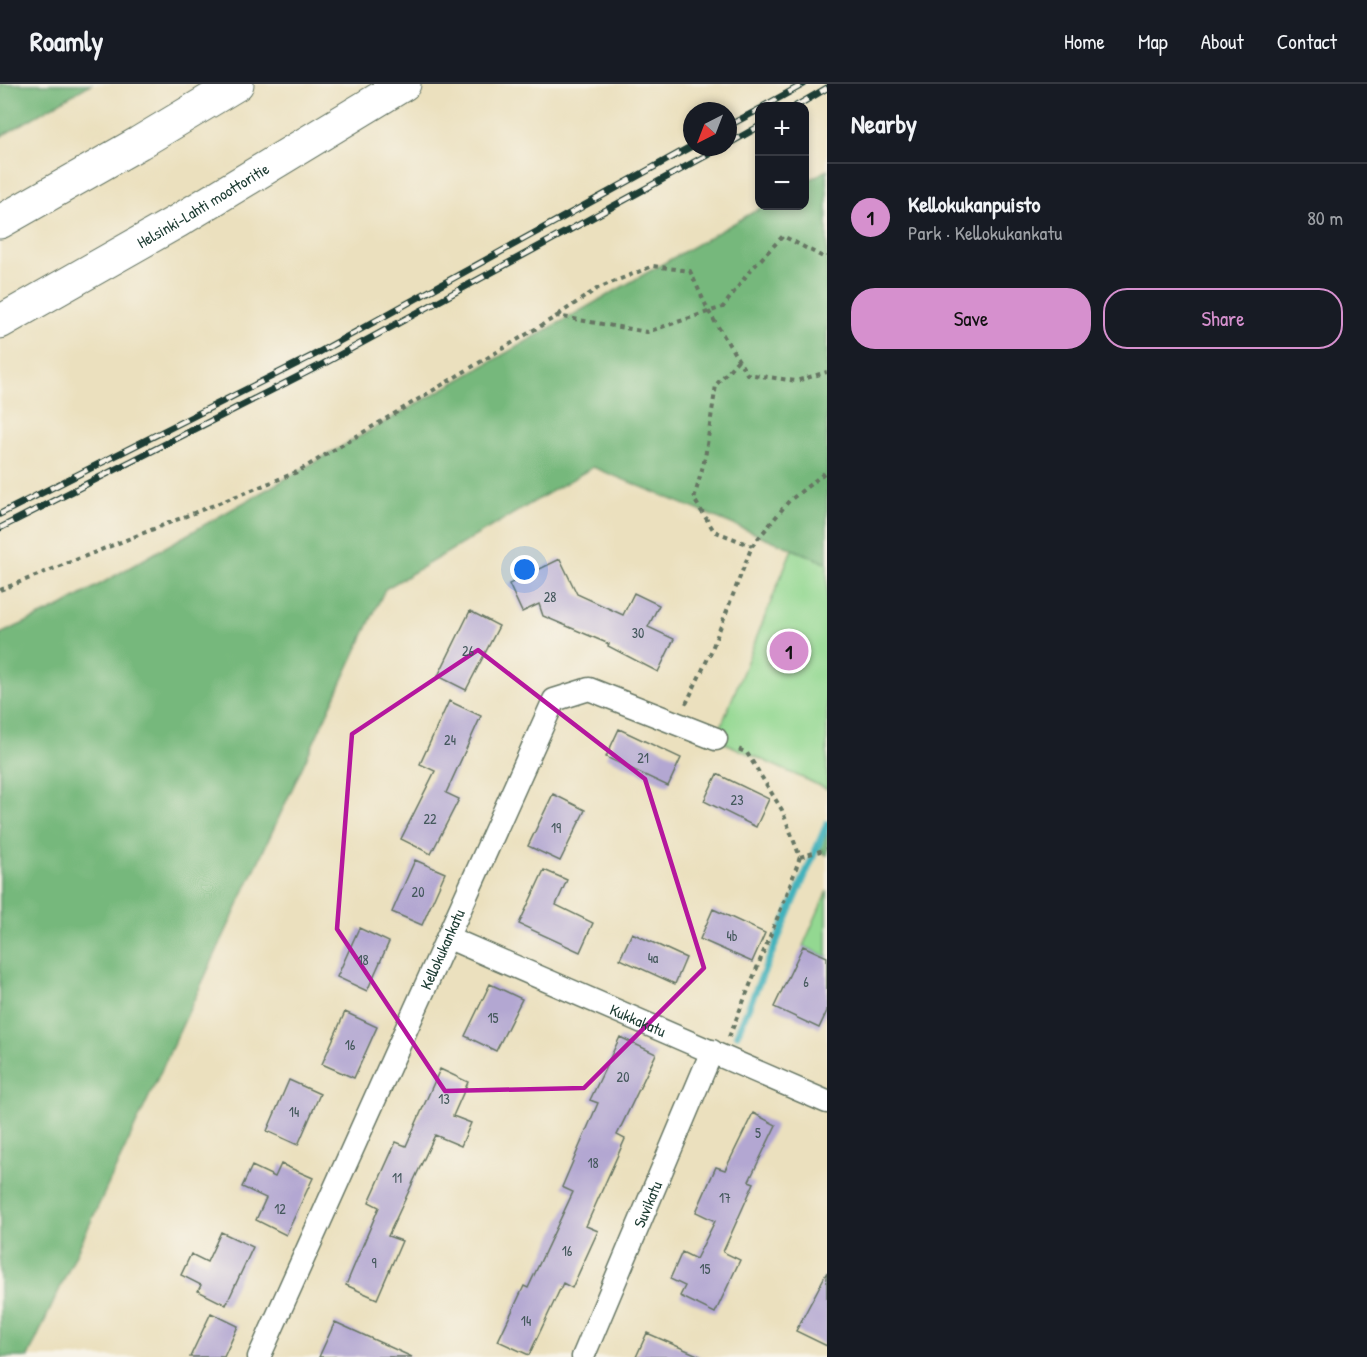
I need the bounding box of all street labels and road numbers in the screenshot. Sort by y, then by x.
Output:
street label: Helsinki-Lahti moottoritie [133,157,274,253]
street label: Kellokukankatu [414,905,470,993]
street label: Kukkakatu [606,998,670,1042]
street label: Suvikatu [628,1177,667,1231]

